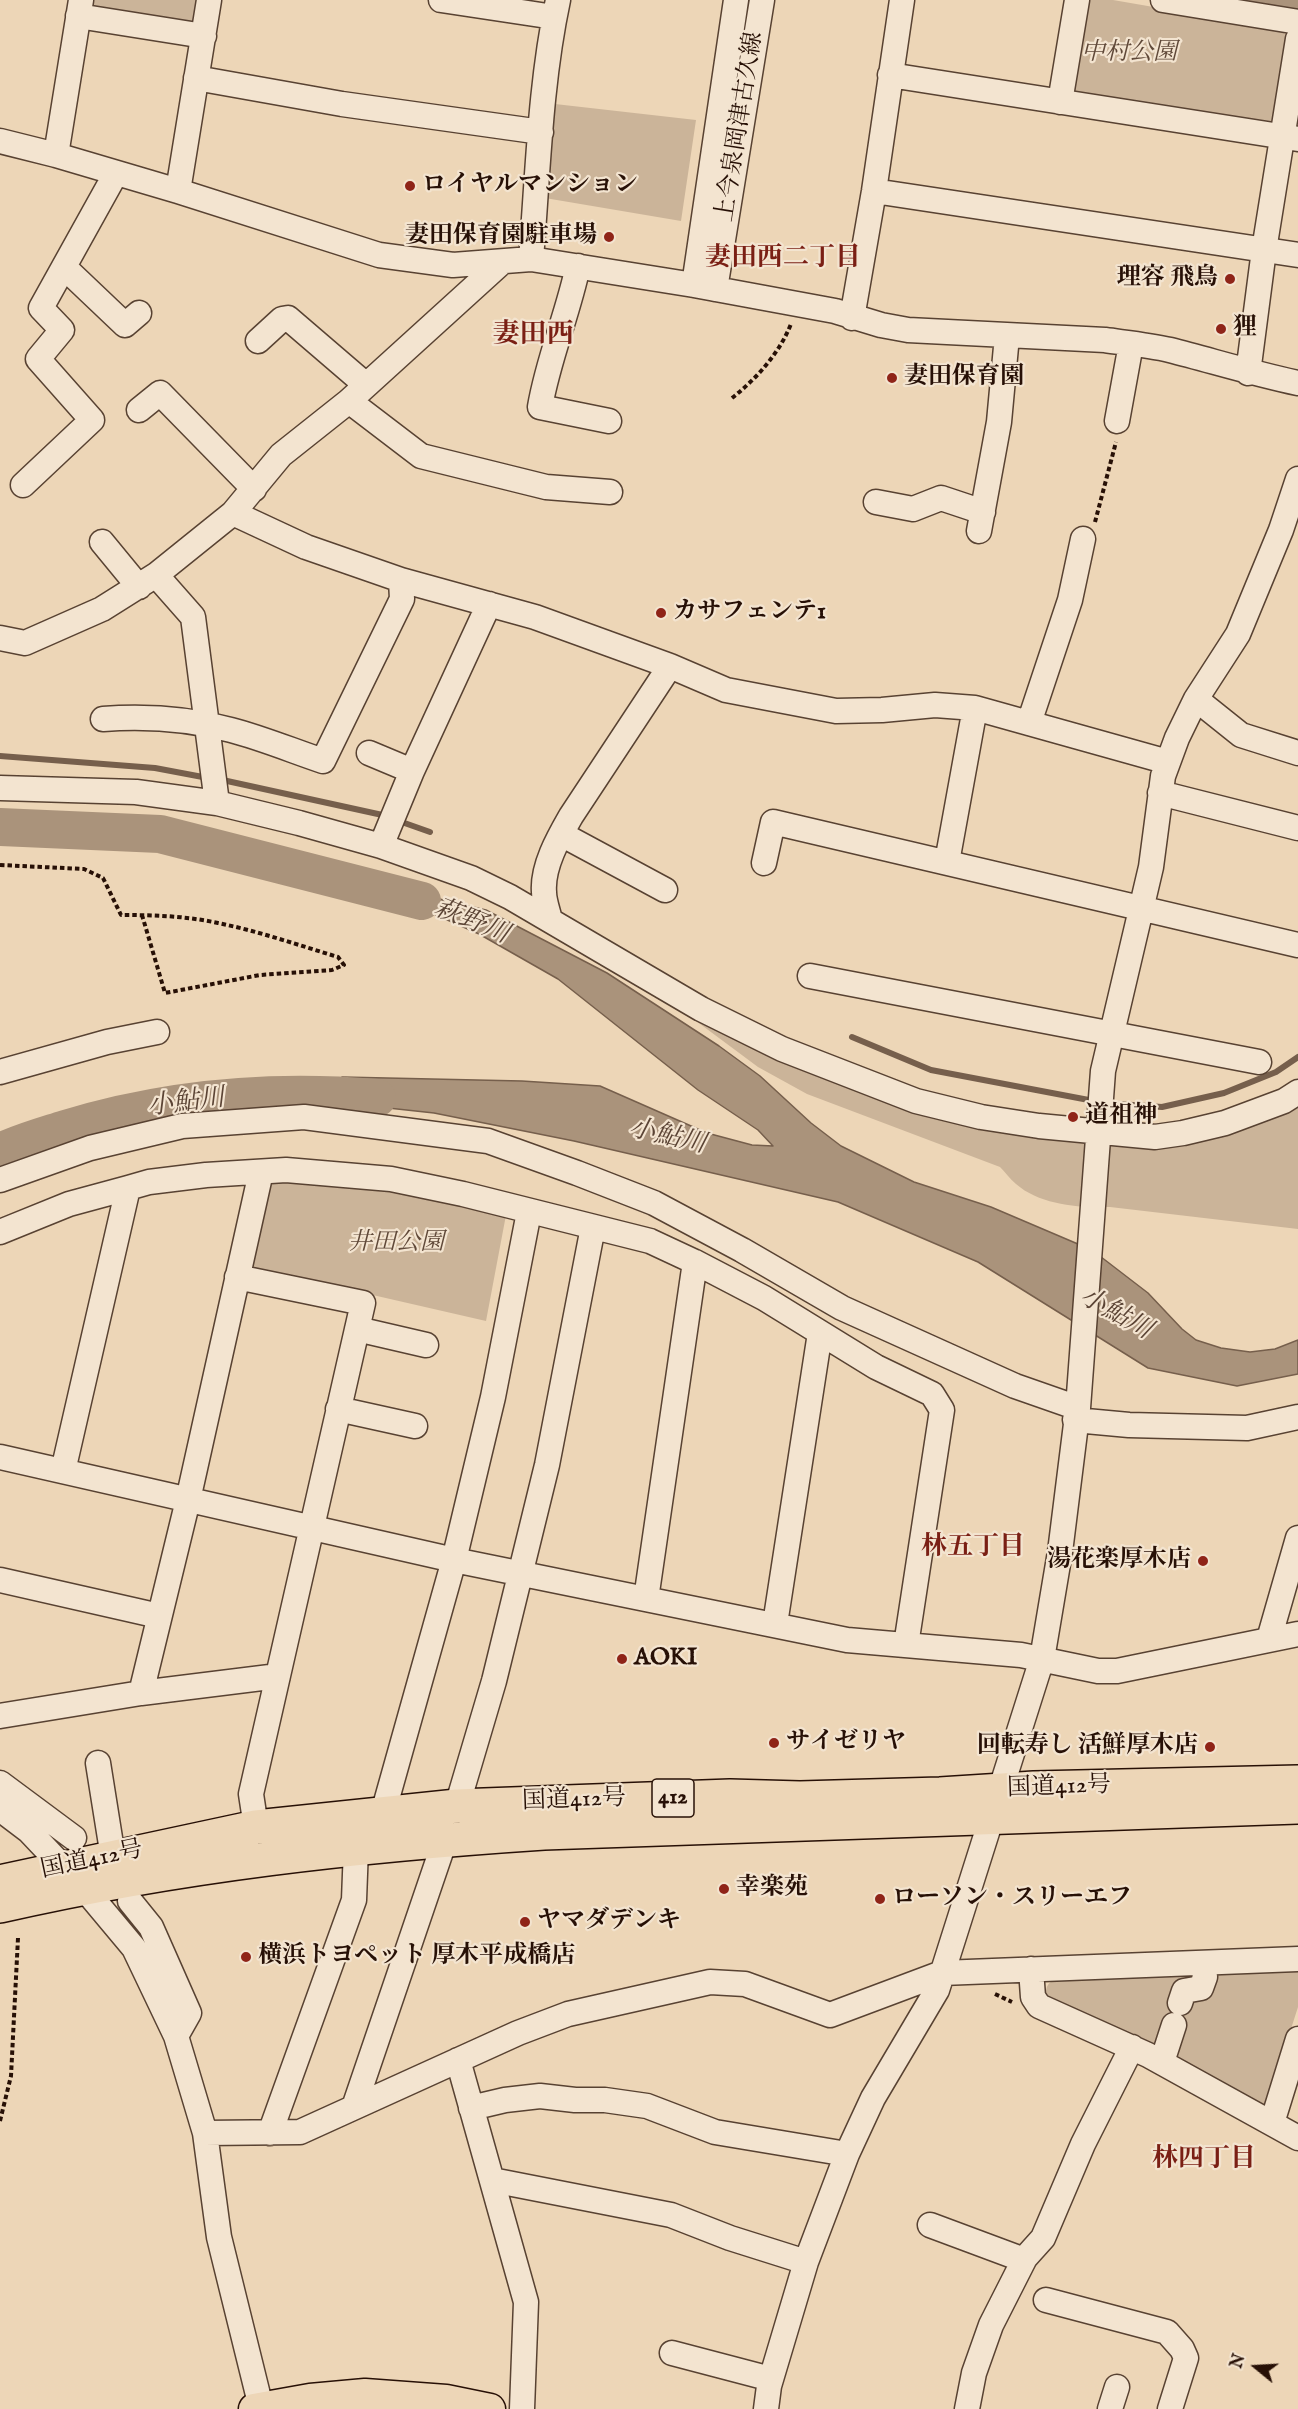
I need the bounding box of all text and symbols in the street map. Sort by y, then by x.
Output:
street label: 上今泉岡津古久線 [712,30,770,224]
park label: 中村公園 [1081,40,1177,68]
place label: ロイヤルマンション [422,172,638,200]
marker: ロイヤルマンション [403,179,417,193]
place label: 妻田保育園駐車場 [405,223,597,251]
marker: 妻田保育園駐車場 [602,230,616,244]
district label: 妻田西二丁目 [705,244,861,276]
place label: 理容 飛鳥 [1117,265,1218,293]
marker: 理容 飛鳥 [1223,272,1237,286]
place label: 狸 [1233,315,1257,343]
district label: 妻田西 [493,320,573,352]
marker: 狸 [1214,322,1228,336]
place label: 妻田保育園 [904,364,1024,392]
marker: 妻田保育園 [885,371,899,385]
place label: カサフェンテ1 [673,599,826,627]
marker: カサフェンテ1 [654,606,668,620]
water label: 萩野川 [429,894,513,952]
water label: 小鮎川 [145,1084,227,1124]
place label: 道祖神 [1085,1103,1157,1131]
marker: 道祖神 [1066,1110,1080,1124]
water label: 小鮎川 [625,1114,709,1162]
park label: 井田公園 [348,1230,444,1258]
water label: 小鮎川 [1073,1282,1157,1348]
district label: 林五丁目 [921,1533,1025,1565]
place label: 湯花楽厚木店 [1047,1547,1191,1575]
marker: 湯花楽厚木店 [1196,1554,1210,1568]
place label: AOKI [634,1645,697,1673]
marker: AOKI [615,1652,629,1666]
place label: サイゼリヤ [786,1729,906,1757]
place label: 回転寿し 活鮮厚木店 [977,1733,1198,1761]
marker: サイゼリヤ [767,1736,781,1750]
marker: 回転寿し 活鮮厚木店 [1203,1740,1217,1754]
street label: 国道412号 [1007,1772,1111,1804]
road number: 412 [652,1779,694,1817]
street label: 国道412号 [522,1785,626,1817]
street label: 国道412号 [38,1836,146,1886]
place label: 幸楽苑 [736,1875,808,1903]
marker: 幸楽苑 [717,1882,731,1896]
place label: ローソン・スリーエフ [892,1885,1132,1913]
marker: ローソン・スリーエフ [873,1892,887,1906]
place label: ヤマダデンキ [537,1908,681,1936]
marker: ヤマダデンキ [518,1915,532,1929]
place label: 横浜トヨペット 厚木平成橋店 [258,1943,575,1971]
marker: 横浜トヨペット 厚木平成橋店 [239,1950,253,1964]
district label: 林四丁目 [1152,2145,1256,2177]
north arrow [1226,2337,1286,2397]
text: N [1227,2352,1251,2371]

